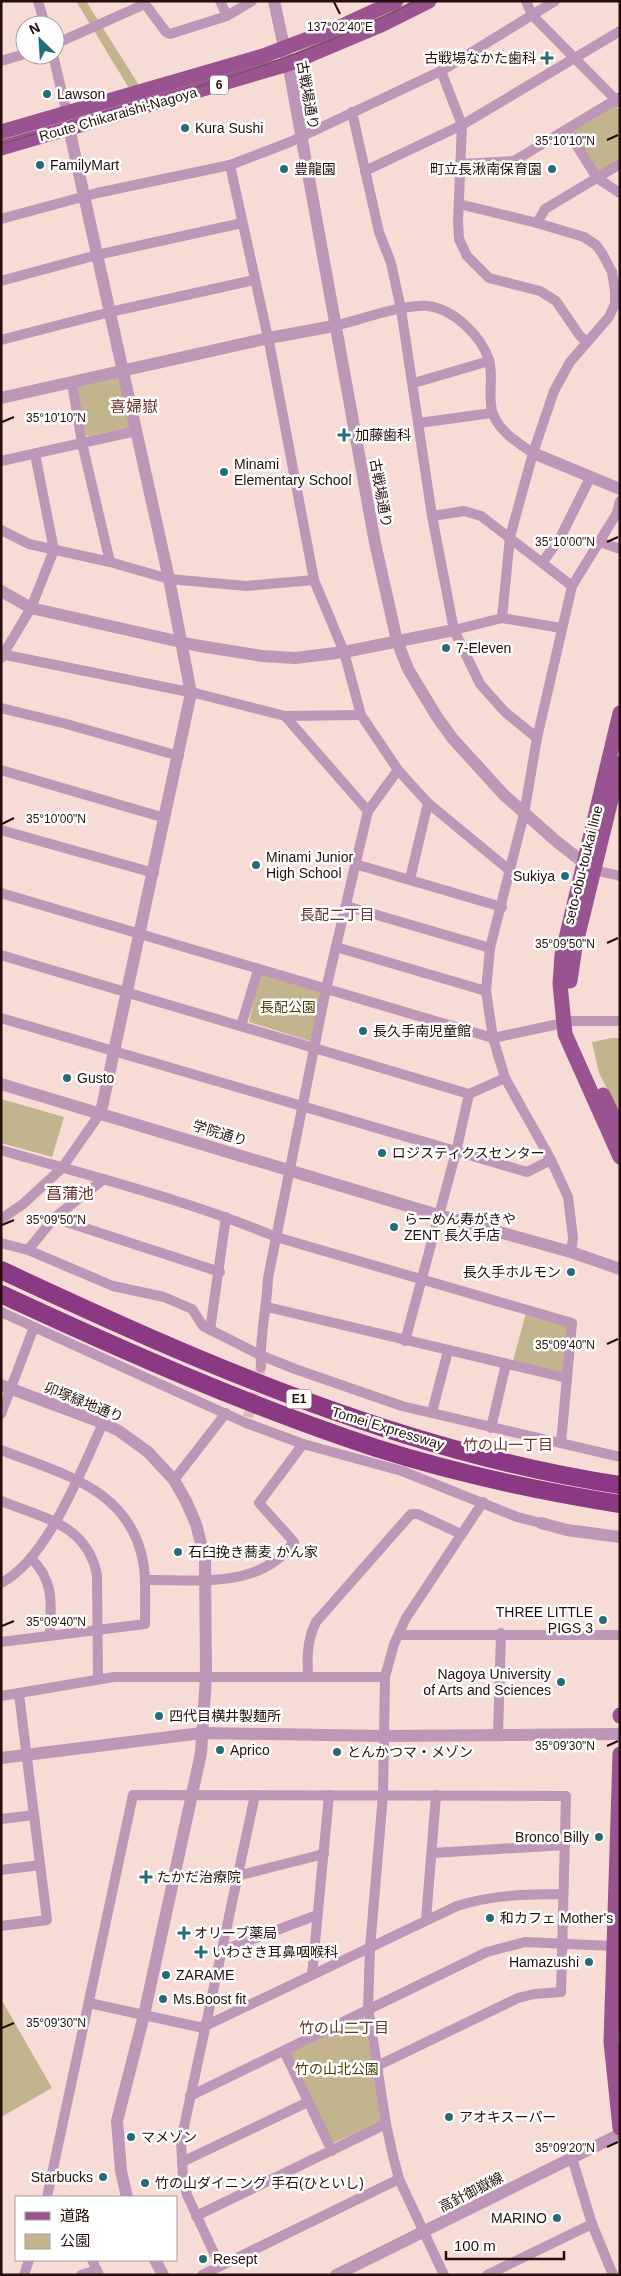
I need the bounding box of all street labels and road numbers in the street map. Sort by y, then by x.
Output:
street label: 古戦場通り [294,59,322,131]
road number: 6 [210,76,228,94]
street label: Route Chikaraishi-Nagoya [37,84,199,144]
street label: 古戦場通り [367,457,395,529]
street label: seto-obu-toukai line [560,804,606,926]
street label: 学院通り [191,1117,249,1149]
street label: 卯塚緑地通り [42,1379,126,1425]
road number: E1 [286,1390,312,1408]
street label: Tomei Expressway [330,1403,446,1453]
street label: 高針御嶽線 [436,2169,506,2215]

